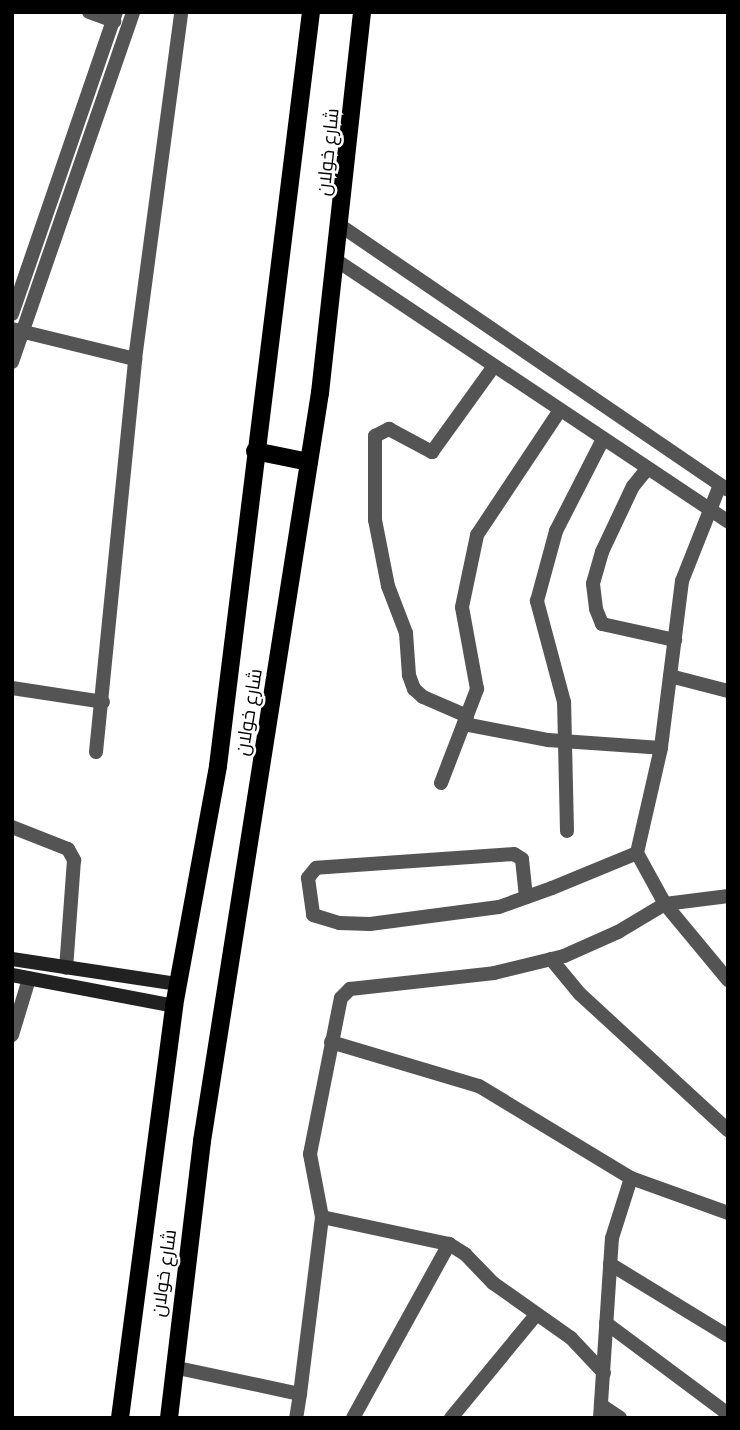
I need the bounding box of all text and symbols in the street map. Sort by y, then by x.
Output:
street label: شارع خولان [311,107,343,197]
street label: شارع خولان [230,667,266,757]
street label: شارع خولان [146,1228,180,1318]

